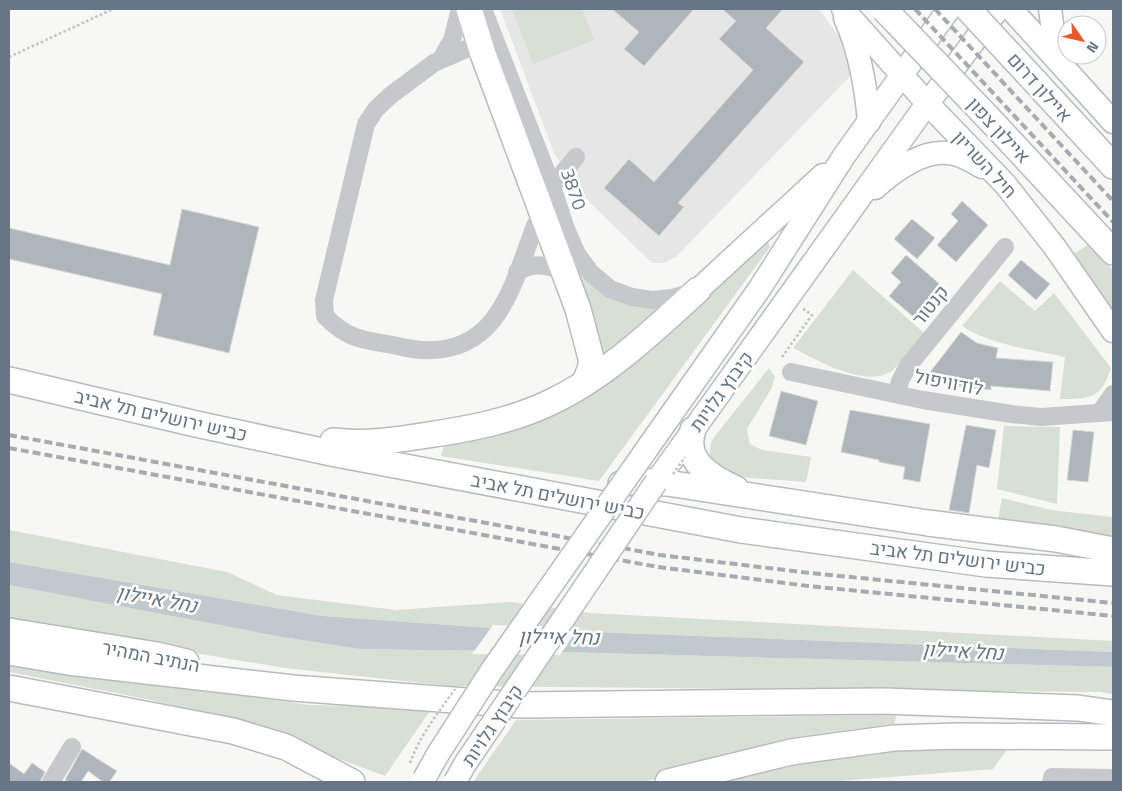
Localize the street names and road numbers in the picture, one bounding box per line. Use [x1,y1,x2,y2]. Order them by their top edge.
street label: איילון דרום [1001,45,1080,128]
street label: איילון צפון [961,90,1038,170]
street label: חיל השריון [946,123,1024,204]
street label: 3870 [554,164,595,214]
street label: קנטור [904,278,955,331]
street label: קיבוץ גלויות [681,344,760,437]
street label: לודוויפול [912,361,986,402]
street label: כביש ירושלים תל אביב [72,381,250,448]
street label: כביש ירושלים תל אביב [469,464,647,527]
street label: כביש ירושלים תל אביב [869,532,1047,583]
street label: הנתיב המהיר [100,632,203,679]
street label: קיבוץ גלויות [453,678,530,772]

